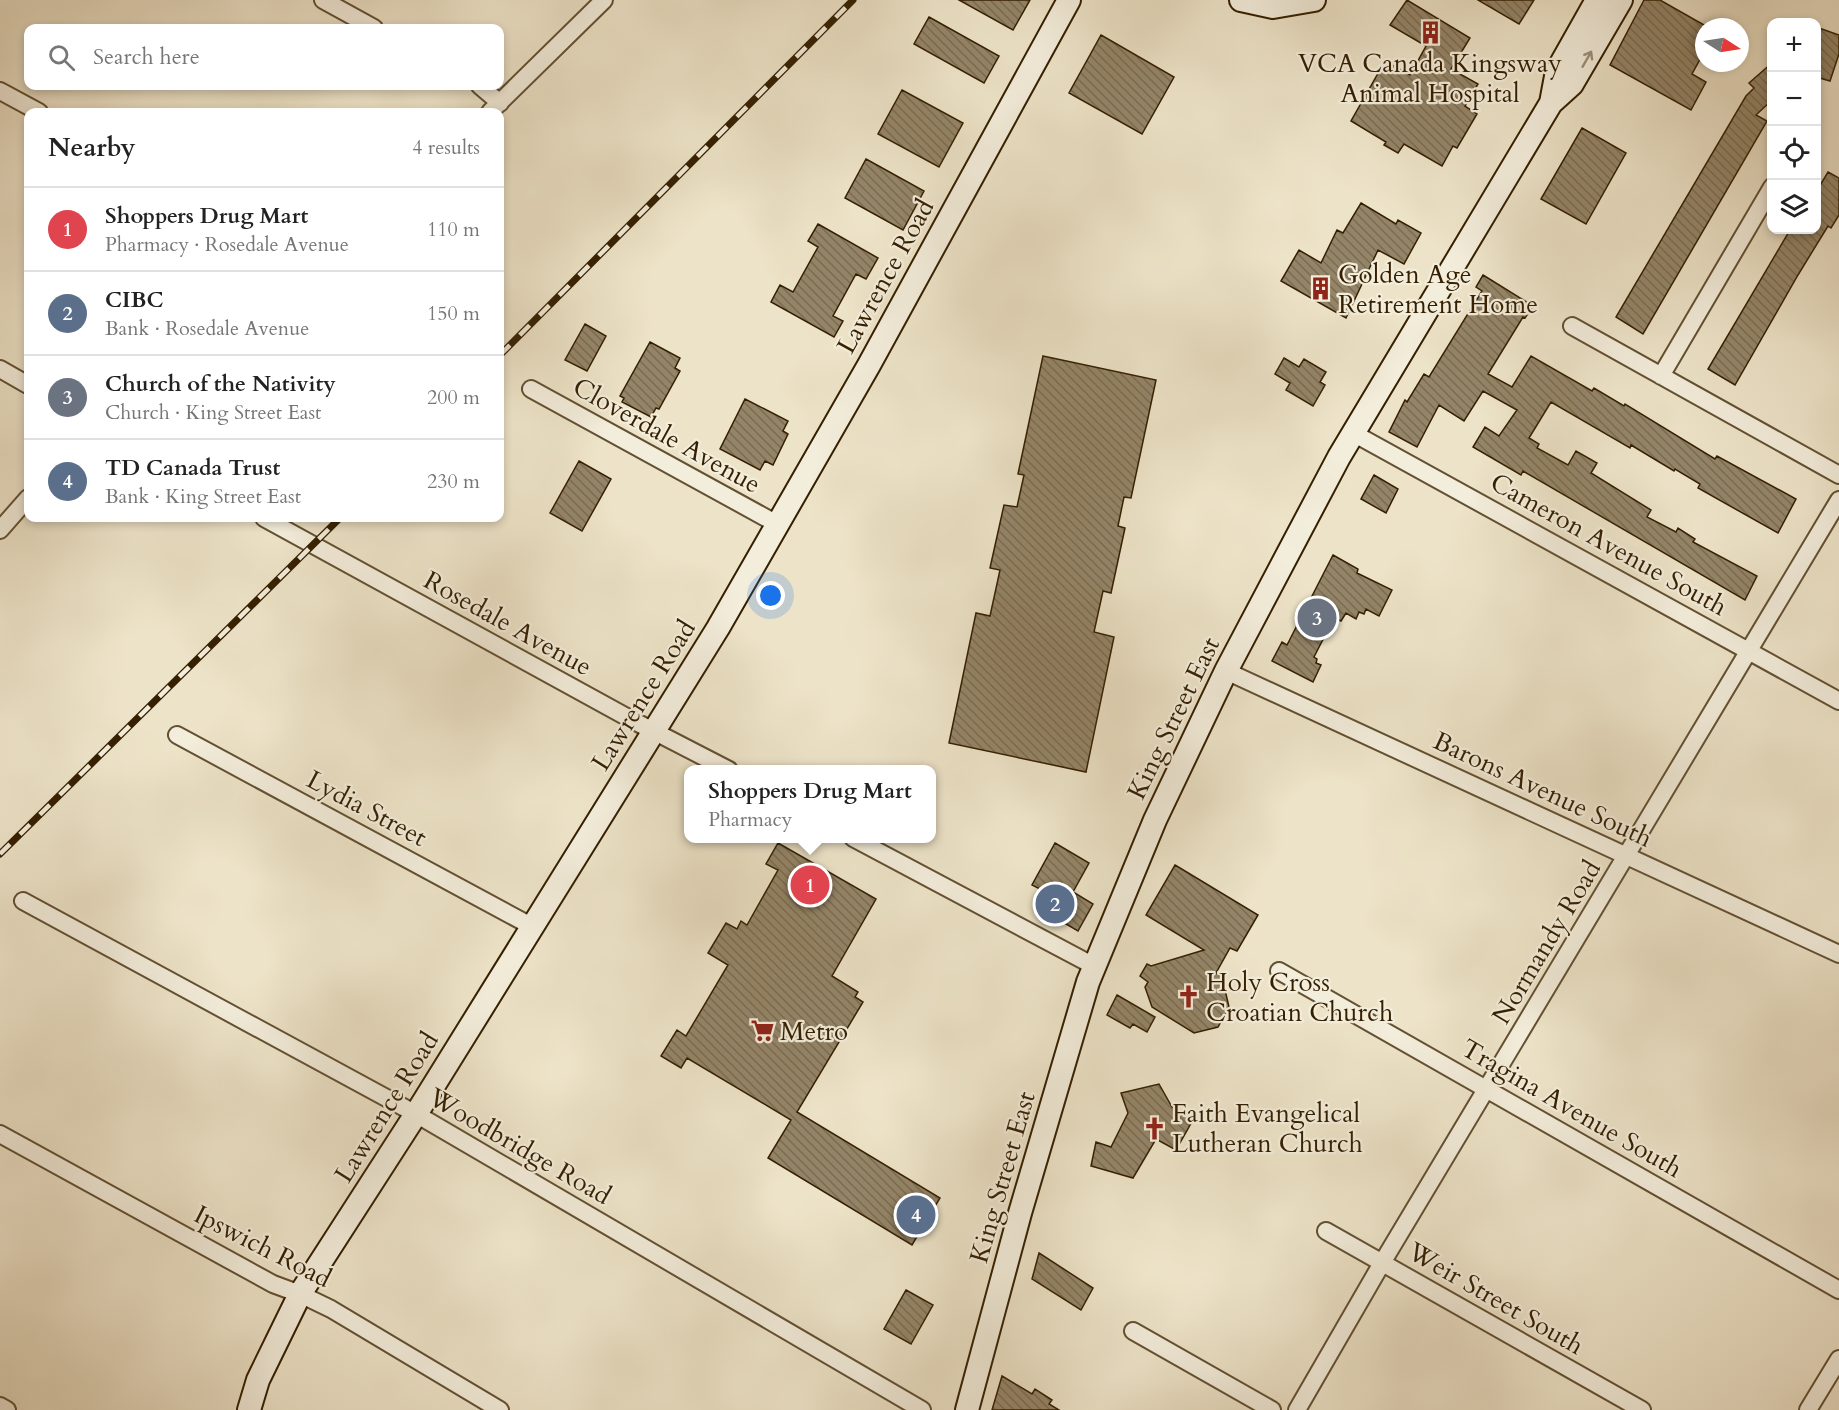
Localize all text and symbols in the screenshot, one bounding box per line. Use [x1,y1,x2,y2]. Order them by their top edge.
north arrow [1695,18,1749,72]
map controls [1767,18,1821,234]
button: + [1767,18,1821,72]
building icon: VCA Canada Kingsway Animal Hospital [1417,19,1443,45]
search box [24,24,504,90]
icon: search [45,41,78,74]
text: Search here [93,42,200,72]
place label: VCA Canada Kingsway Animal Hospital [1298,46,1562,111]
one-way arrow [1581,51,1593,68]
button: − [1767,72,1821,126]
button: locate [1767,126,1821,180]
text: Nearby [48,130,136,165]
text: 4 results [412,134,480,161]
button: layers [1767,180,1821,234]
street label: Lawrence Road [829,193,942,360]
text: Shoppers Drug Mart [105,201,308,231]
text: 1 [62,216,73,243]
text: 110 m [427,216,480,243]
text: Pharmacy · Rosedale Avenue [105,231,349,258]
place label: Golden Age Retirement Home [1338,257,1538,322]
building icon: Golden Age Retirement Home [1307,276,1333,302]
text: CIBC [105,285,164,315]
text: 2 [62,300,73,327]
text: 150 m [427,300,480,327]
text: Bank · Rosedale Avenue [105,315,309,342]
text: Church of the Nativity [105,369,336,399]
street label: Cloverdale Avenue [567,369,767,502]
text: 3 [62,384,73,411]
text: 200 m [427,384,480,411]
text: Church · King Street East [105,399,321,426]
text: TD Canada Trust [105,453,280,483]
street label: Cameron Avenue South [1484,465,1733,624]
text: 4 [62,468,73,495]
text: 230 m [427,468,480,495]
text: Bank · King Street East [105,483,301,510]
street label: Rosedale Avenue [417,563,598,684]
your location [756,581,785,610]
pin: 3 [1298,596,1336,640]
street label: Lawrence Road [583,613,704,777]
street label: King Street East [1119,631,1228,805]
street label: Barons Avenue South [1428,723,1658,856]
street label: Lydia Street [301,762,433,855]
popup [684,765,936,843]
text: Shoppers Drug Mart [708,776,912,806]
text: Pharmacy [708,806,792,833]
street label: Normandy Road [1484,854,1609,1031]
pin: 1 [790,862,830,908]
pin: 2 [1036,882,1074,926]
place label: Holy Cross Croatian Church [1206,965,1393,1030]
church icon: Holy Cross Croatian Church [1175,984,1201,1010]
place label: Metro [780,1014,848,1049]
supermarket icon: Metro [749,1018,775,1044]
street label: Lawrence Road [326,1025,447,1189]
street label: Tragina Avenue South [1455,1031,1689,1186]
street label: Woodbridge Road [421,1079,618,1213]
street label: King Street East [961,1087,1044,1267]
place label: Faith Evangelical Lutheran Church [1172,1096,1363,1161]
church icon: Faith Evangelical Lutheran Church [1141,1115,1167,1141]
pin: 4 [896,1192,936,1238]
street label: Ipswich Road [188,1197,338,1296]
street label: Weir Street South [1401,1233,1590,1363]

